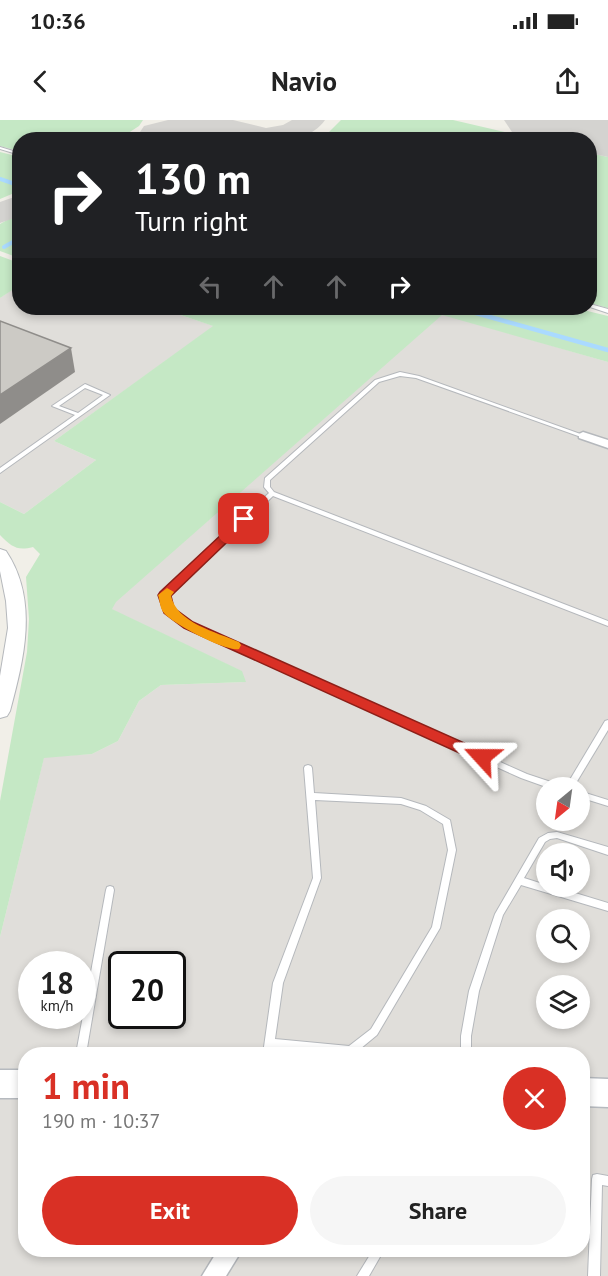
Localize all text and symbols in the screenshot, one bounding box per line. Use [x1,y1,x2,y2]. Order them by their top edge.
text: 10:36 [30,7,86,35]
text: Navio [271,64,337,98]
icon: back [24,65,57,98]
icon: share [551,65,584,98]
text: 130 m [135,151,251,206]
icon: right [36,156,114,234]
text: Turn right [135,204,248,238]
icon: left [194,270,227,303]
icon: ahead [257,270,290,303]
icon: ahead [320,270,353,303]
icon: right [383,270,416,303]
pin [218,493,269,544]
icon: arrive [227,502,260,535]
position arrow [450,725,514,789]
north arrow [536,777,590,831]
map controls [536,777,590,1029]
button: sound [536,843,590,897]
button: search [536,909,590,963]
speed limit sign: 20 [108,951,186,1029]
text: 18 [40,963,74,1002]
button: layers [536,975,590,1029]
text: km/h [41,996,73,1015]
text: 1 min [42,1062,130,1109]
button: close [503,1067,566,1130]
text: 190 m · 10:37 [42,1108,160,1134]
button: Exit [42,1176,298,1245]
button: Share [310,1176,566,1245]

